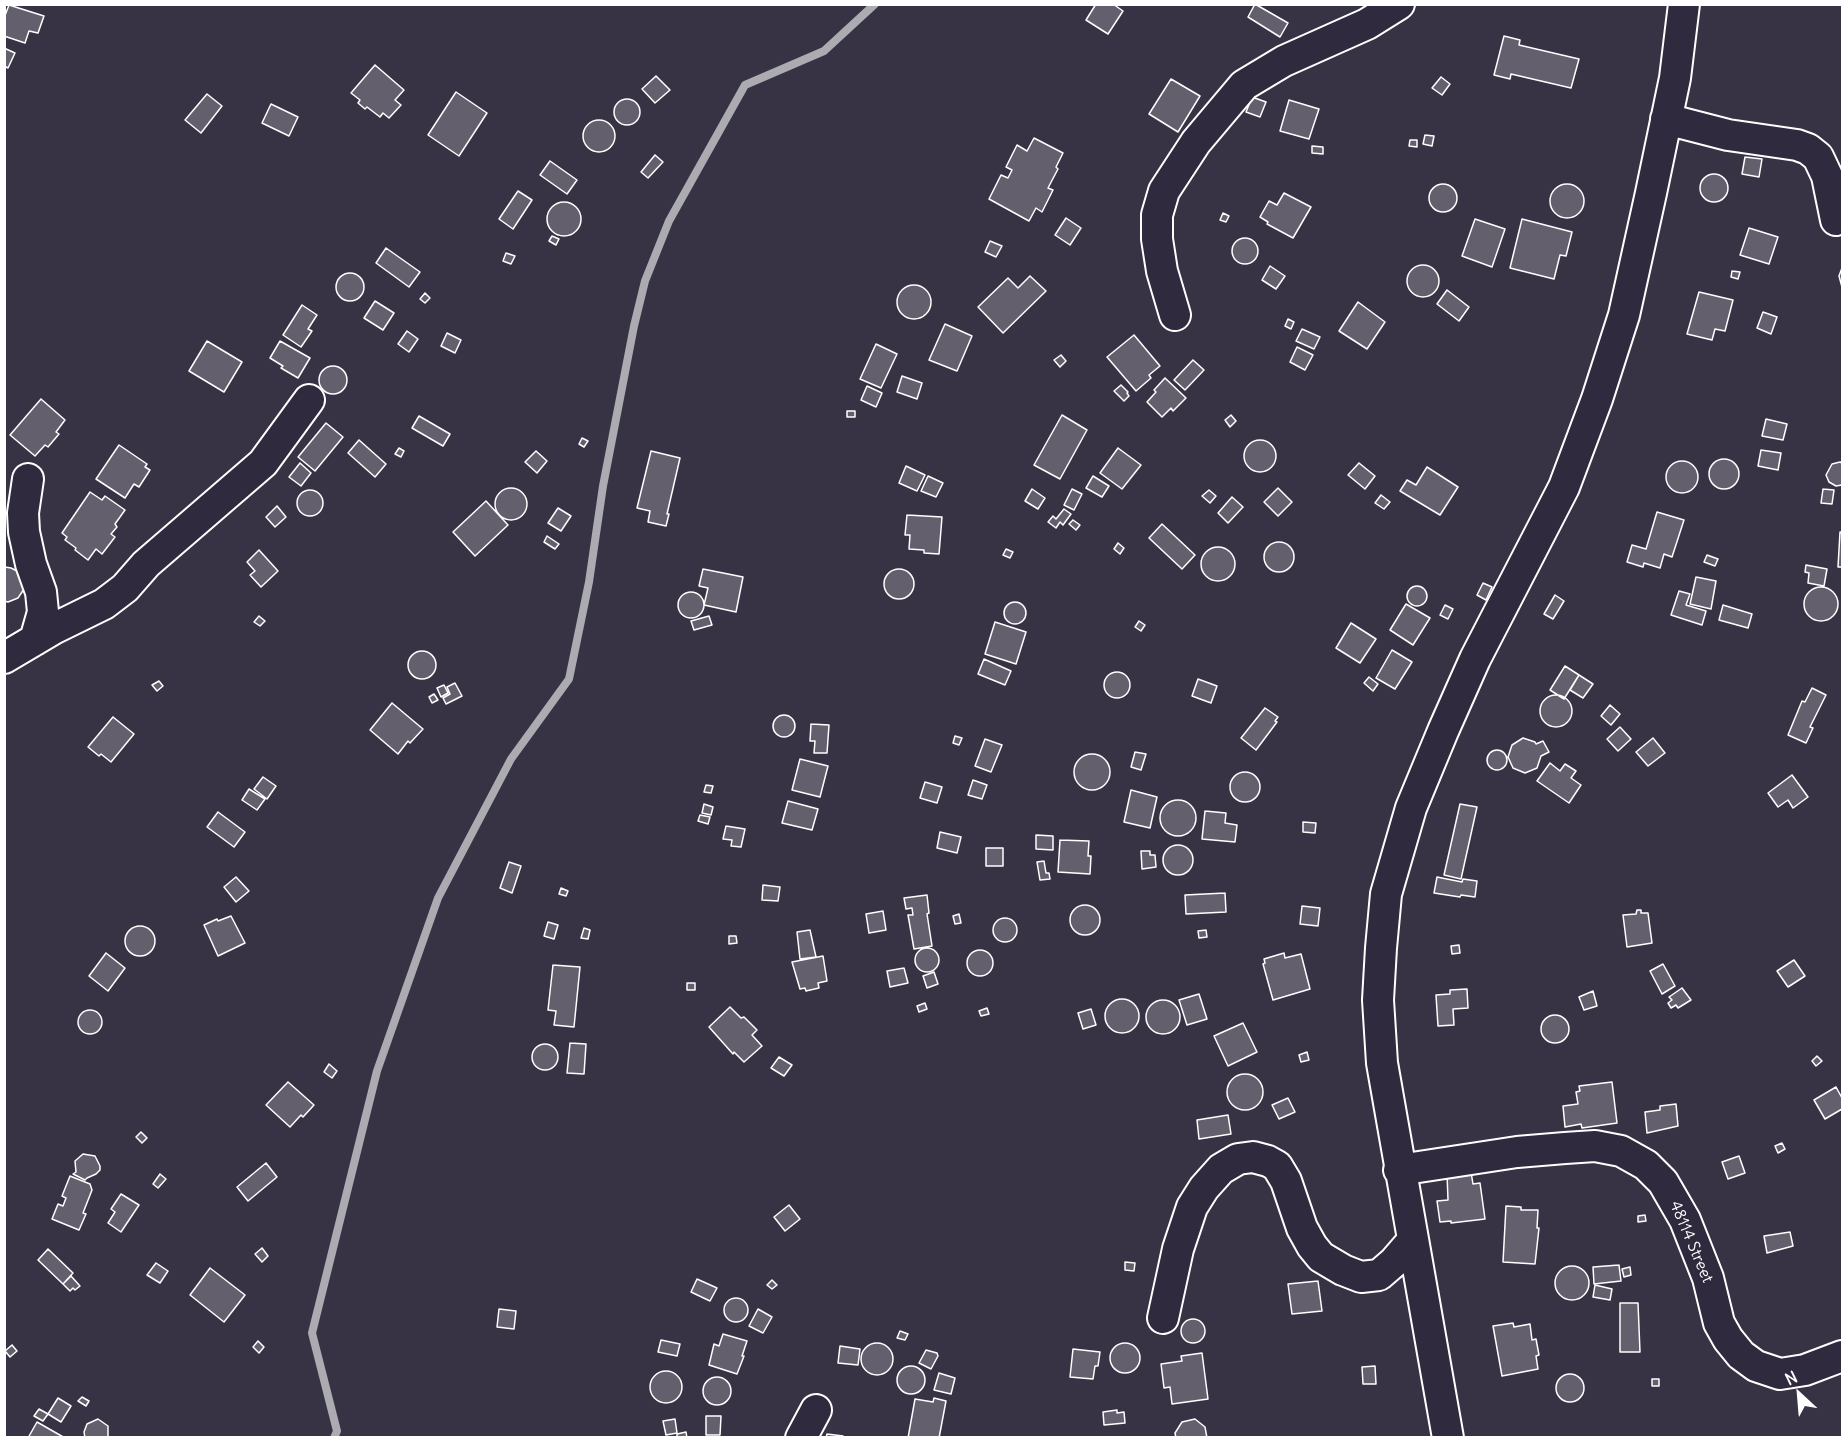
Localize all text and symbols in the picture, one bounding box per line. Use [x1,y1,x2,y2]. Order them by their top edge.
street label: 48114 Street [1665,1198,1717,1286]
north arrow [1769,1364,1829,1424]
text: N [1782,1366,1800,1389]

